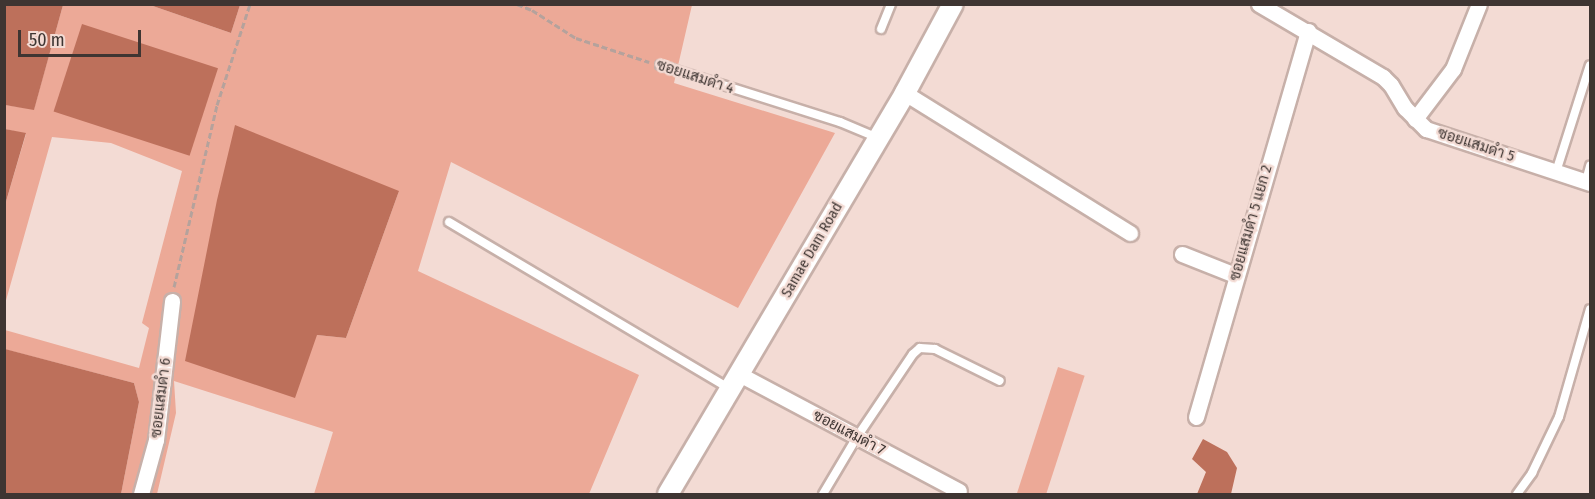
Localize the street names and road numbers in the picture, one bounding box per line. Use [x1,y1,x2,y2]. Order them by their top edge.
street label: ซอยแสมดำ 4 [654,56,736,98]
street label: ซอยแสมดำ 5 [1435,124,1517,166]
street label: ซอยแสมดำ 5 แยก 2 [1226,163,1276,283]
street label: Samae Dam Road [778,199,846,301]
street label: ซอยแสมดำ 6 [147,357,175,439]
street label: ซอยแสมดำ 7 [810,407,888,459]

